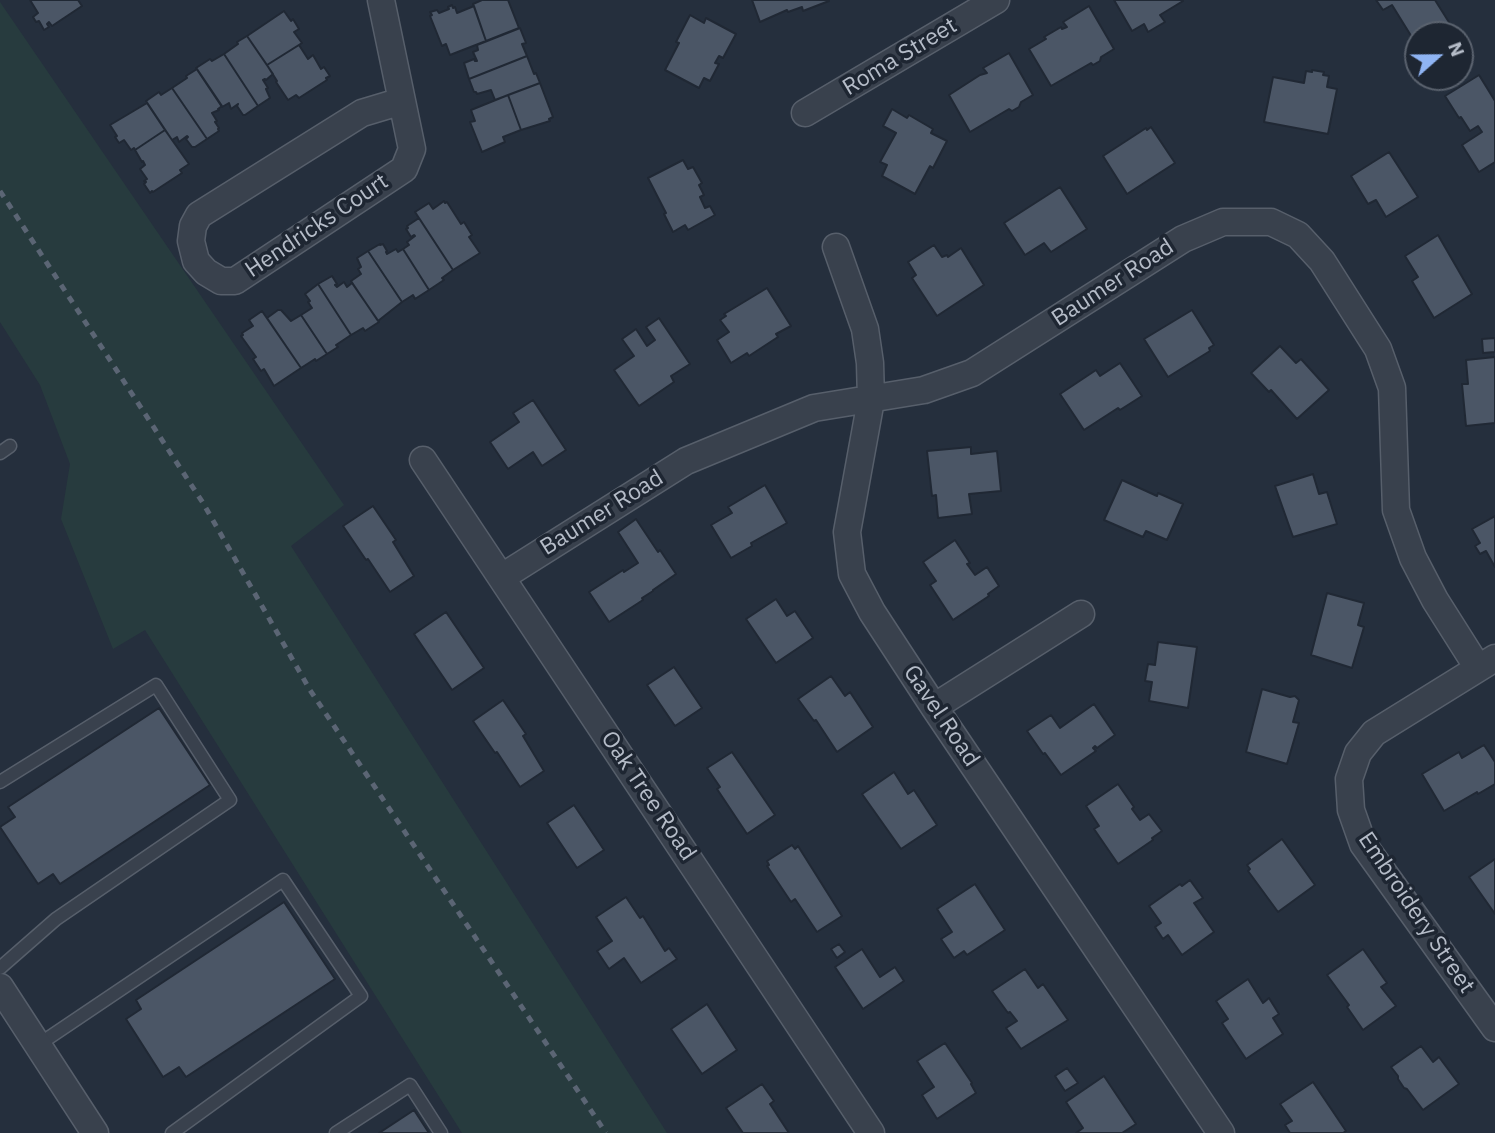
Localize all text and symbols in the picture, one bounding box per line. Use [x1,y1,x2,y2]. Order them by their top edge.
street label: Roma Street [838,12,962,102]
north arrow [1404,21,1474,91]
text: N [1443,38,1470,60]
street label: Hendricks Court [240,168,394,284]
street label: Baumer Road [1047,233,1179,333]
street label: Baumer Road [535,464,669,562]
street label: Gavel Road [897,660,985,772]
street label: Oak Tree Road [595,726,701,866]
street label: Embroidery Street [1352,827,1480,999]

